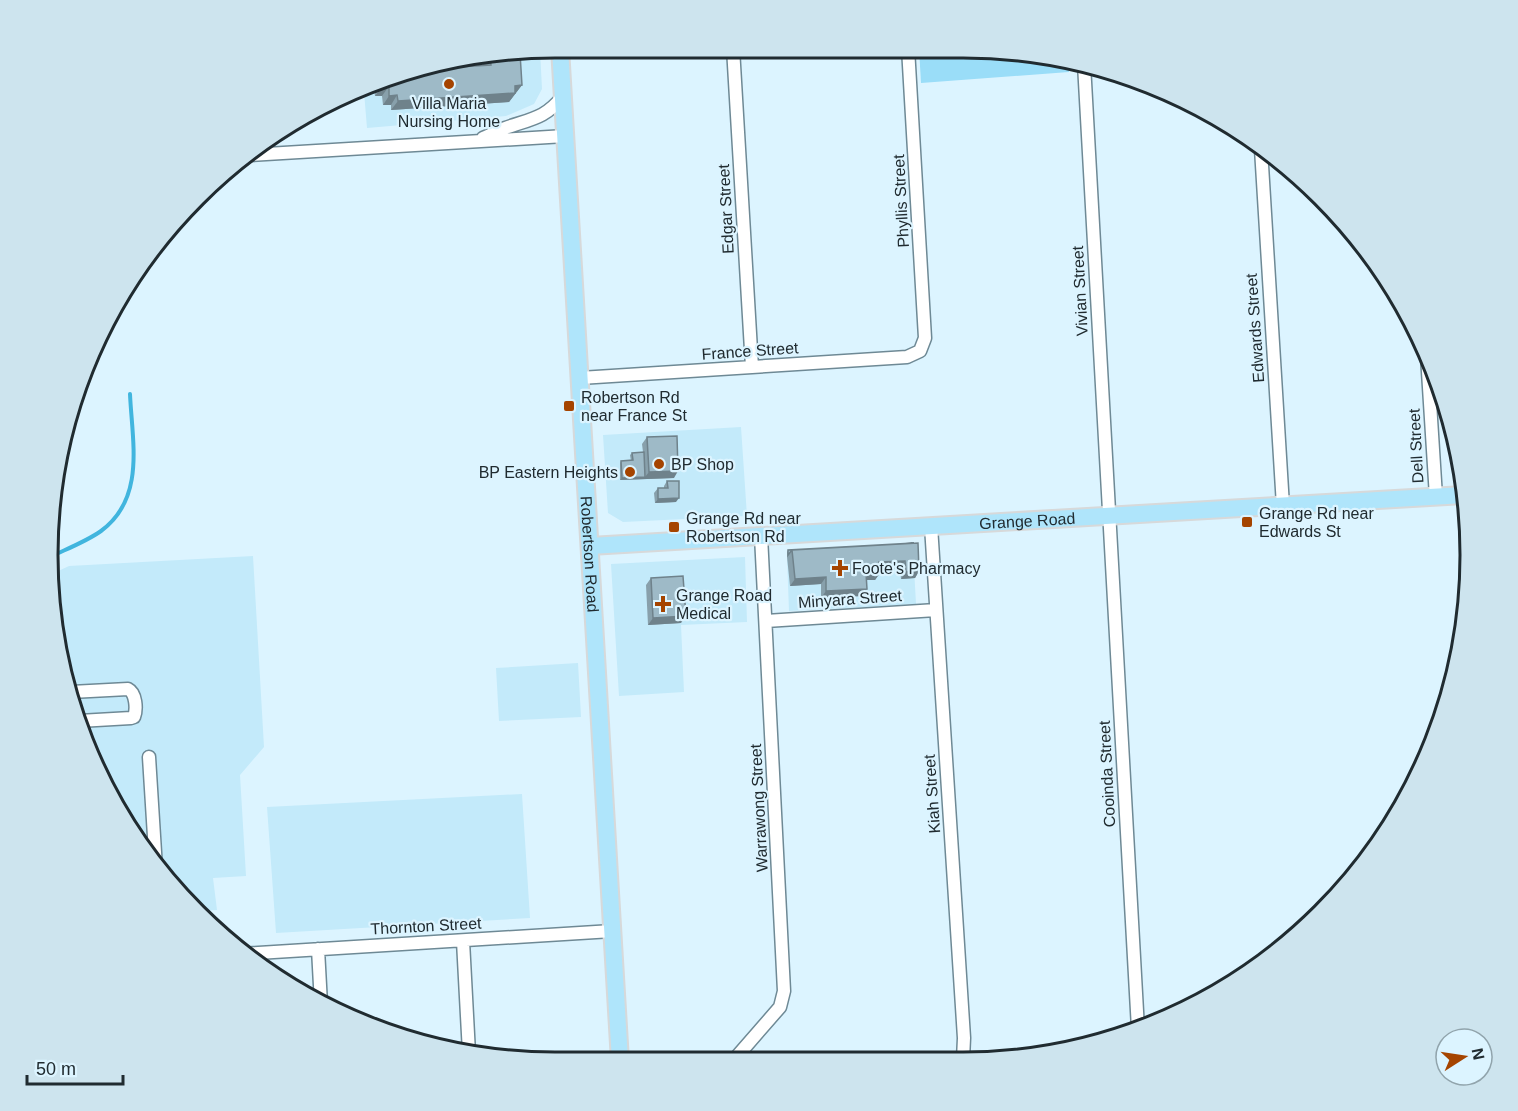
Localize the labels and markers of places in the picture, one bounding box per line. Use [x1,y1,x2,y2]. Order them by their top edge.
marker: Villa Maria Nursing Home [442,77,456,91]
place label: Villa Maria Nursing Home [398,95,500,130]
place label: Robertson Rd near France St [581,389,687,424]
marker: Robertson Rd near France St [562,399,576,413]
place label: BP Shop [671,456,734,473]
marker: BP Shop [652,457,666,471]
place label: BP Eastern Heights [479,464,618,481]
marker: BP Eastern Heights [623,465,637,479]
place label: Grange Rd near Edwards St [1259,505,1374,540]
place label: Grange Rd near Robertson Rd [686,510,801,545]
marker: Grange Rd near Edwards St [1240,515,1254,529]
marker: Grange Rd near Robertson Rd [667,520,681,534]
place label: Foote's Pharmacy [852,560,980,577]
marker: Foote's Pharmacy [833,561,847,575]
place label: Grange Road Medical [676,587,772,622]
marker: Grange Road Medical [654,595,672,613]

